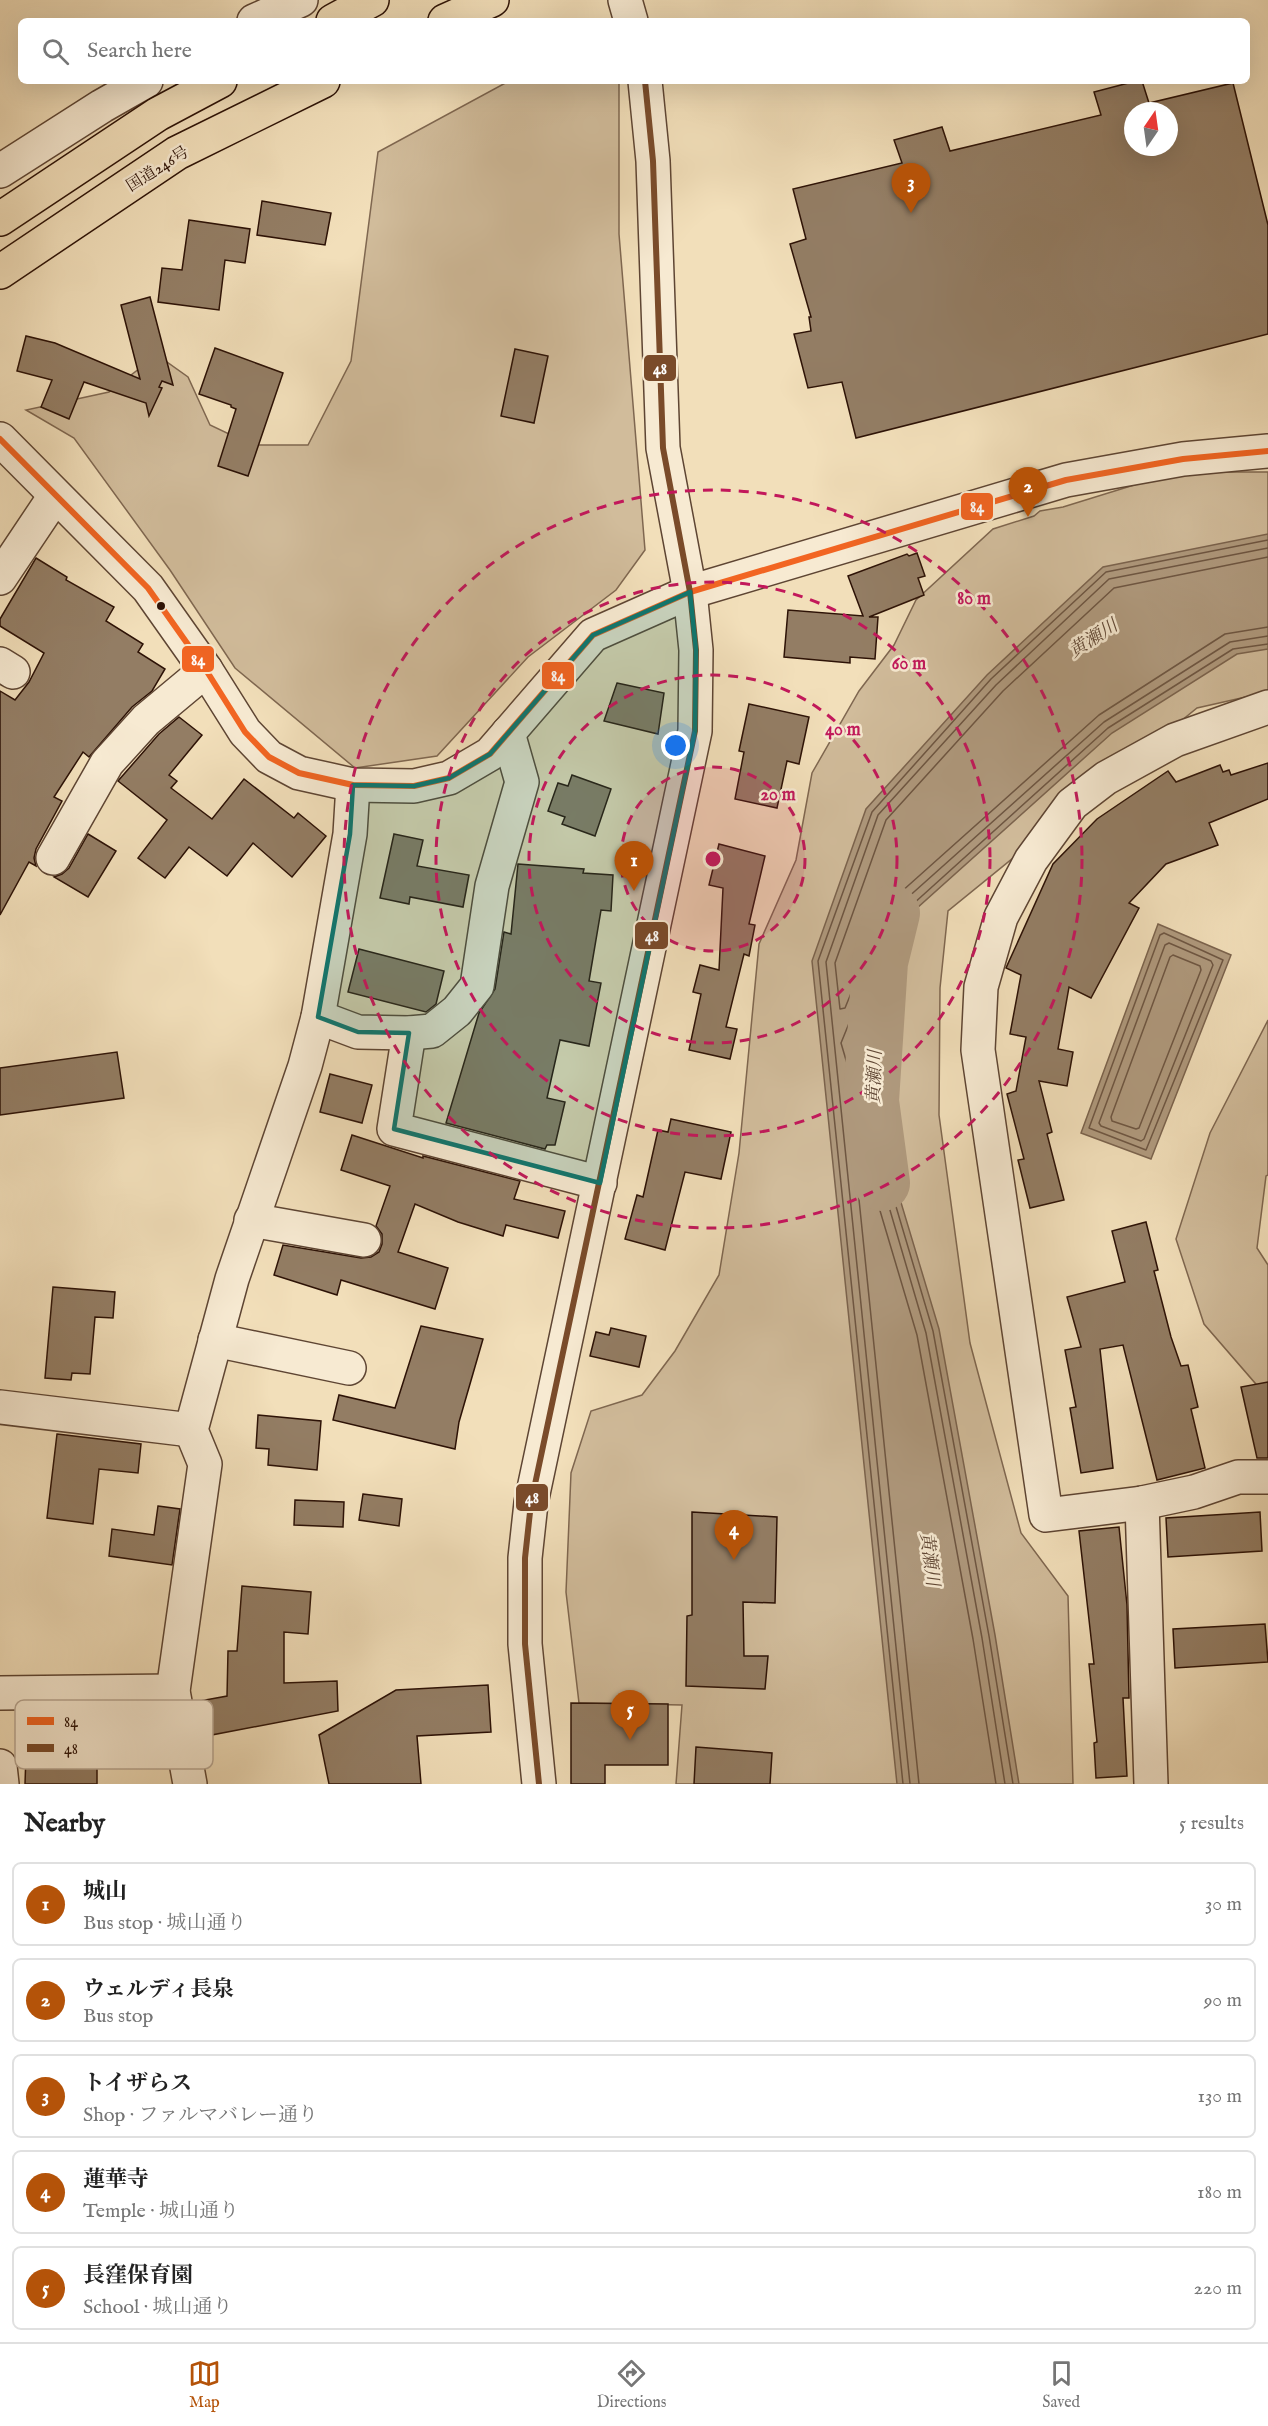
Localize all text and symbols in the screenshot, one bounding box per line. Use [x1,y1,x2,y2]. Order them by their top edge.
search box [18,18,1250,84]
icon: search [39,35,72,68]
text: Search here [87,37,192,65]
north arrow [1124,102,1178,156]
street label: 国道246号 [123,143,193,197]
pin: 3 [892,164,930,213]
line badge: 48 [643,354,677,382]
text: 48 [653,360,667,380]
pin: 2 [1008,468,1048,517]
line badge: 84 [960,492,994,521]
text: 84 [970,498,985,518]
text: 80 m [957,588,991,611]
unlabelled marker [155,600,167,612]
water label: 黄瀬川 [1065,614,1124,664]
line badge: 84 [181,645,215,673]
text: 84 [191,651,206,671]
text: 60 m [892,653,926,676]
line badge: 84 [541,661,575,690]
text: 84 [551,667,566,687]
text: 40 m [825,719,861,742]
your location [661,731,690,760]
text: 20 m [760,784,796,807]
pin: 1 [614,842,654,891]
centre of rings [703,849,723,869]
line badge: 48 [634,921,669,950]
text: 48 [645,927,659,947]
water label: 黄瀬川 [863,1048,888,1104]
line badge: 48 [515,1483,549,1512]
text: 48 [525,1489,539,1509]
pin: 4 [714,1510,754,1560]
water label: 黄瀬川 [914,1531,943,1589]
pin: 5 [610,1690,650,1740]
legend [15,1700,213,1769]
text: 84 [64,1713,78,1733]
text: 48 [64,1740,78,1760]
text: Nearby [24,1807,105,1840]
text: 5 results [1179,1811,1244,1836]
text: 城山 [83,1878,127,1906]
text: 1 [42,1892,49,1917]
text: 30 m [1205,1892,1242,1917]
text: Bus stop · 城山通り [83,1911,247,1936]
text: ウェルディ長泉 [83,1976,234,2004]
text: 2 [41,1988,50,2013]
text: 90 m [1204,1988,1242,2013]
text: Bus stop [83,2004,153,2029]
text: トイザらス [83,2070,192,2098]
text: 3 [42,2084,49,2109]
text: 130 m [1197,2084,1242,2109]
text: Shop · ファルマバレー通り [83,2103,318,2128]
text: 蓮華寺 [83,2166,149,2194]
text: 4 [41,2180,50,2205]
text: 180 m [1197,2180,1242,2205]
text: Temple · 城山通り [83,2199,239,2224]
text: 長窪保育園 [83,2262,193,2290]
text: 5 [42,2276,49,2301]
text: 220 m [1194,2276,1242,2301]
text: School · 城山通り [83,2295,233,2320]
tab: Map [188,2357,221,2413]
tab: Directions [597,2357,666,2413]
tab: Saved [1042,2357,1080,2413]

